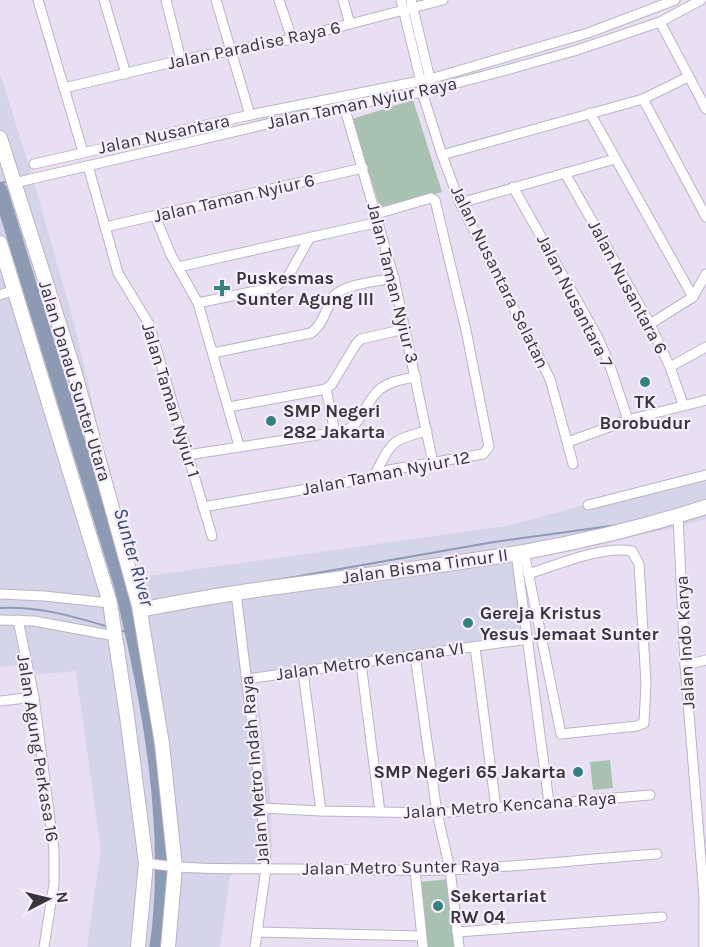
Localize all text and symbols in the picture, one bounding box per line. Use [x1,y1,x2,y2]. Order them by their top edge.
street label: Jalan Paradise Raya 6 [165,16,343,74]
street label: Jalan Taman Nyiur Raya [265,72,459,134]
street label: Jalan Nusantara [96,109,232,159]
street label: Jalan Taman Nyiur 6 [151,169,317,227]
street label: Jalan Nusantara Selatan [446,182,554,372]
street label: Jalan Taman Nyiur 3 [362,200,424,366]
street label: Jalan Nusantara 6 [583,216,673,358]
street label: Jalan Nusantara 7 [532,231,618,372]
place label: Puskesmas Sunter Agung III [236,267,374,310]
street label: Jalan Danau Sunter Utara [34,278,116,484]
marker: Puskesmas Sunter Agung III [213,279,231,297]
street label: Jalan Taman Nyiur 1 [137,320,205,480]
marker: TK Borobudur [638,375,652,389]
place label: TK Borobudur [600,391,690,434]
place label: SMP Negeri 282 Jakarta [283,400,385,443]
marker: SMP Negeri 282 Jakarta [264,414,278,428]
street label: Jalan Taman Nyiur 12 [300,446,472,500]
water label: Sunter River [109,505,159,610]
street label: Jalan Bisma Timur II [341,543,509,589]
street label: Jalan Indo Karya [671,575,699,709]
place label: Gereja Kristus Yesus Jemaat Sunter [480,602,658,645]
marker: Gereja Kristus Yesus Jemaat Sunter [461,616,475,630]
street label: Jalan Metro Kencana VI [275,637,465,685]
street label: Jalan Agung Perkasa 16 [12,653,64,843]
street label: Jalan Metro Indah Raya [236,674,274,866]
place label: SMP Negeri 65 Jakarta [373,761,566,783]
marker: SMP Negeri 65 Jakarta [571,765,585,779]
street label: Jalan Metro Kencana Raya [403,787,617,823]
street label: Jalan Metro Sunter Raya [302,854,500,880]
north arrow [18,869,78,929]
place label: Sekertariat RW 04 [450,885,547,928]
text: N [52,890,73,904]
marker: Sekertariat RW 04 [431,899,445,913]

